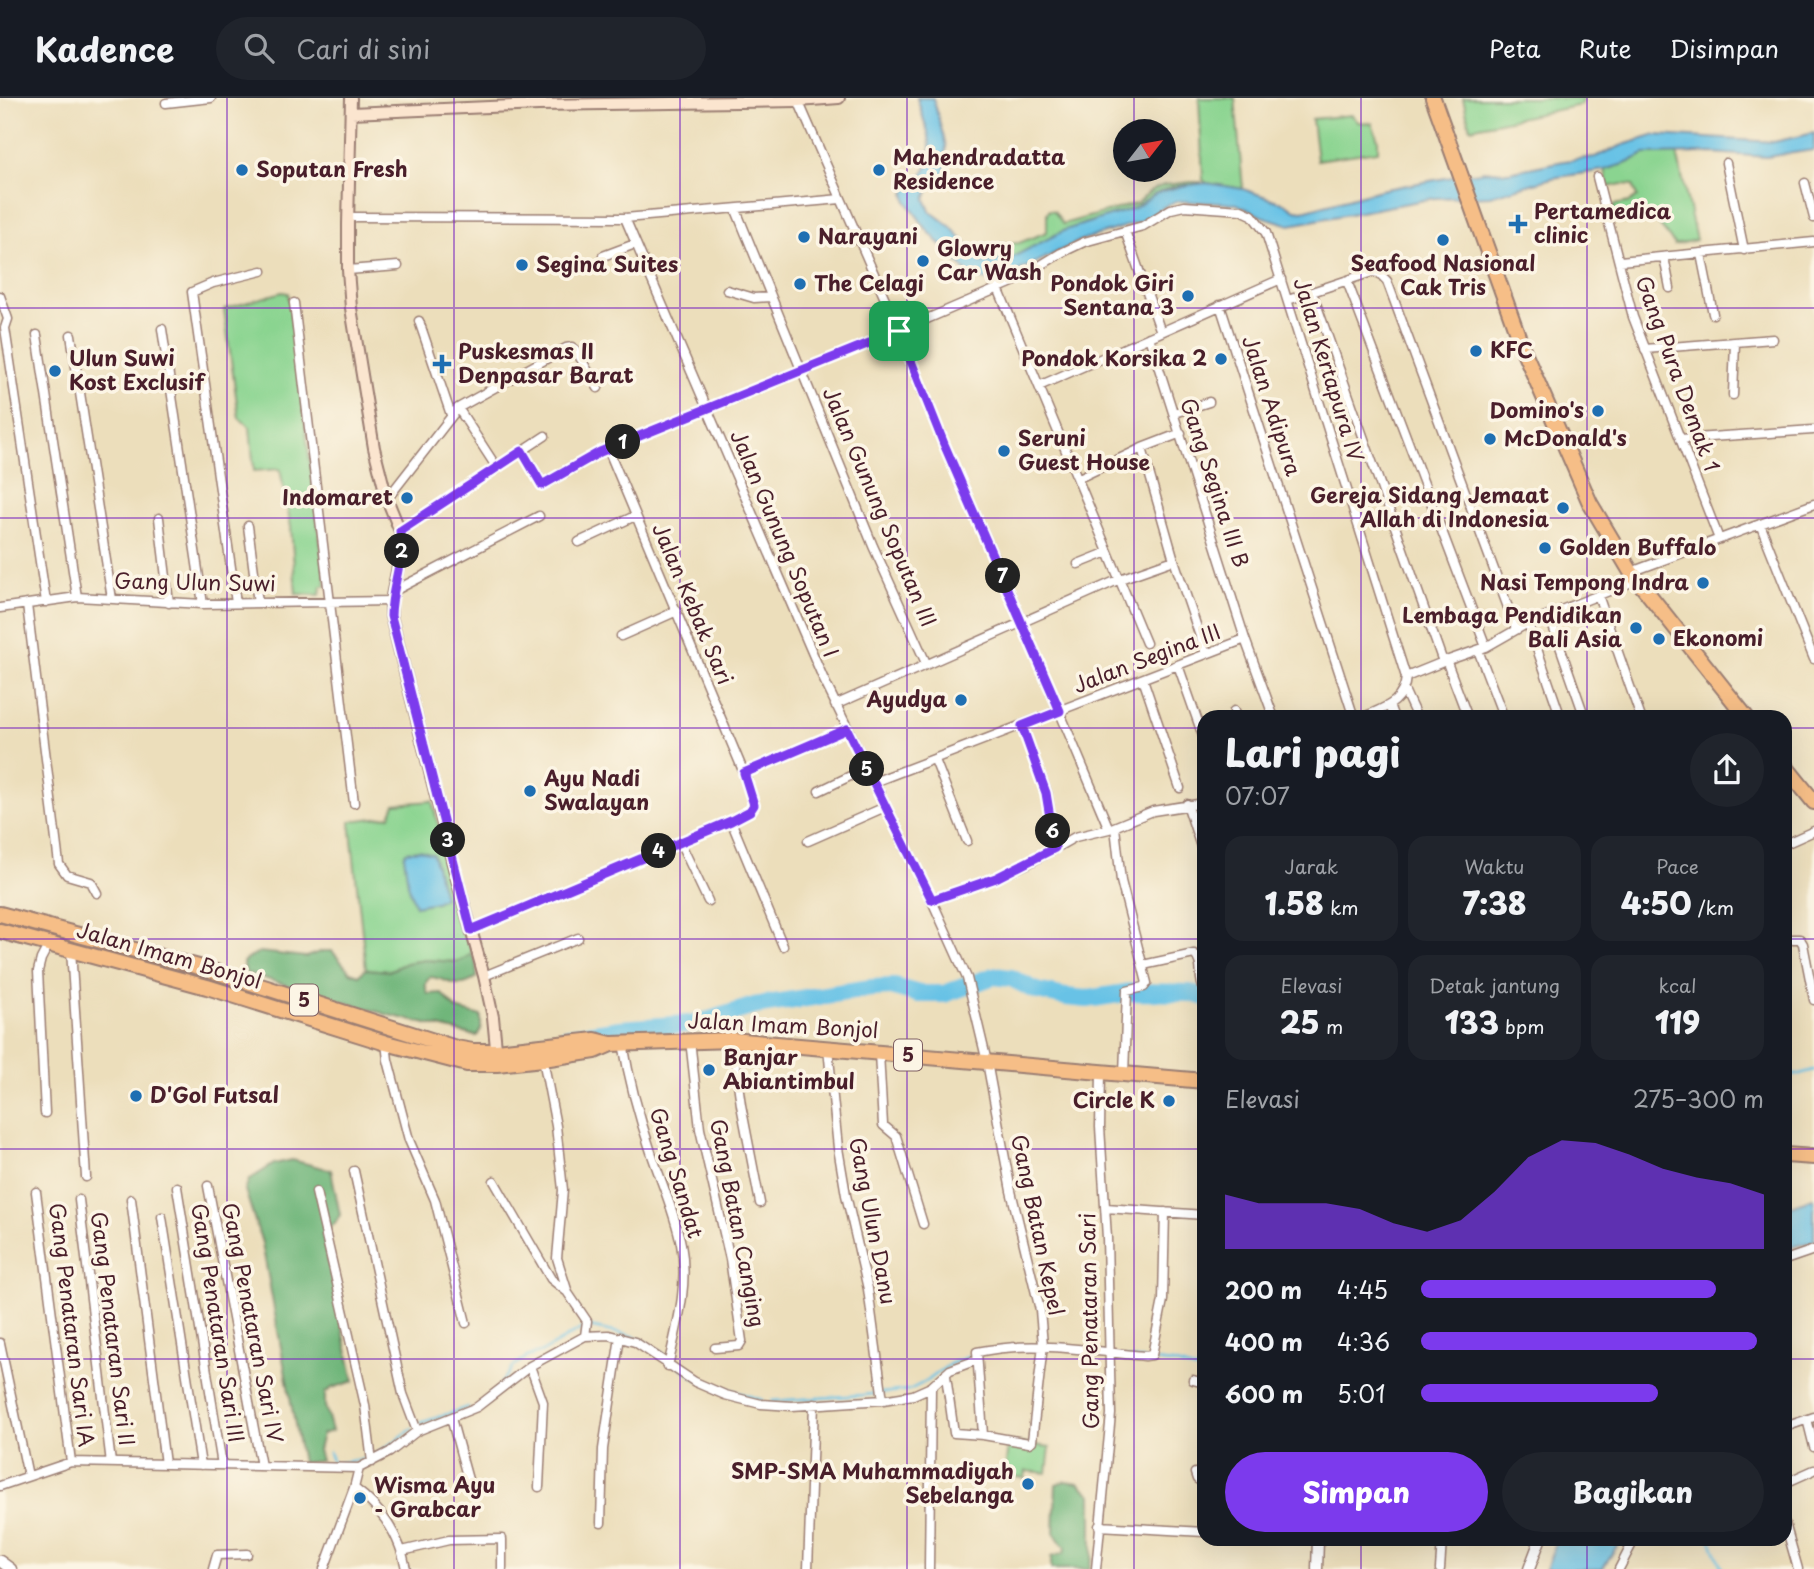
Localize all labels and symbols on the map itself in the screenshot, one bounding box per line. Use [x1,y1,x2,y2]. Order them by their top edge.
north arrow [1113,119,1176,182]
place label: Mahendradatta Residence [893,140,1065,196]
place label: Soputan Fresh [256,152,408,184]
marker: Soputan Fresh [234,162,250,178]
marker: Mahendradatta Residence [871,162,887,178]
place label: Pertamedica clinic [1534,194,1672,250]
marker: Pertamedica clinic [1508,214,1528,234]
place label: Narayani [818,219,918,251]
marker: Narayani [796,229,812,245]
place label: Glowry Car Wash [937,231,1042,287]
marker: Seafood Nasional Cak Tris [1435,232,1451,248]
place label: Seafood Nasional Cak Tris [1351,246,1535,302]
place label: Segina Suites [536,247,678,279]
marker: Glowry Car Wash [915,253,931,269]
marker: Segina Suites [514,257,530,273]
place label: The Celagi [814,266,924,298]
place label: Pondok Giri Sentana 3 [1050,266,1174,322]
street label: Gang Pura Demak 1 [1629,271,1729,476]
street label: Jalan Kertapura IV [1287,273,1373,466]
marker: The Celagi [792,276,808,292]
marker: Pondok Giri Sentana 3 [1180,288,1196,304]
pin [869,301,929,361]
street label: Jalan Adipura [1235,331,1311,480]
place label: KFC [1490,333,1533,365]
place label: Puskesmas II Denpasar Barat [458,334,634,390]
place label: Ulun Suwi Kost Exclusif [69,341,207,397]
place label: Pondok Korsika 2 [1021,341,1207,373]
marker: KFC [1468,343,1484,359]
marker: Pondok Korsika 2 [1213,351,1229,367]
marker: Puskesmas II Denpasar Barat [432,354,452,374]
marker: Ulun Suwi Kost Exclusif [47,363,63,379]
street label: Jalan Gunung Soputan III [816,381,946,631]
place label: Domino's [1490,393,1584,425]
street label: Gang Segina III B [1173,394,1258,571]
marker: Domino's [1590,403,1606,419]
place label: Seruni Guest House [1018,421,1150,477]
place label: McDonald's [1504,421,1627,453]
pin: 1 [606,424,640,460]
street label: Jalan Gunung Soputan I [723,424,848,662]
marker: McDonald's [1482,431,1498,447]
marker: Seruni Guest House [996,443,1012,459]
place label: Gereja Sidang Jemaat Allah di Indonesia [1310,478,1550,534]
place label: Indomaret [282,480,393,512]
marker: Indomaret [399,490,415,506]
marker: Gereja Sidang Jemaat Allah di Indonesia [1555,500,1571,516]
street label: Jalan Kebak Sari [645,517,742,689]
place label: Golden Buffalo [1559,530,1716,562]
pin: 2 [384,533,420,568]
marker: Golden Buffalo [1537,540,1553,556]
pin: 7 [986,559,1020,594]
street label: Gang Ulun Suwi [114,564,276,598]
place label: Nasi Tempong Indra [1480,565,1689,597]
marker: Nasi Tempong Indra [1695,575,1711,591]
place label: Lembaga Pendidikan Bali Asia [1402,598,1623,654]
street label: Jalan Segina III [1068,614,1225,700]
marker: Lembaga Pendidikan Bali Asia [1628,620,1644,636]
place label: Ekonomi [1673,621,1763,653]
marker: Ekonomi [1651,631,1667,647]
place label: Ayudya [865,682,947,714]
marker: Ayudya [953,692,969,708]
pin: 5 [850,752,884,786]
place label: Ayu Nadi Swalayan [543,761,649,817]
marker: Ayu Nadi Swalayan [522,783,538,799]
pin: 6 [1036,814,1070,848]
pin: 3 [430,822,466,858]
pin: 4 [642,834,676,868]
street label: Jalan Imam Bonjol [73,912,266,996]
road number: 5 [290,985,318,1016]
street label: Jalan Imam Bonjol [687,1003,879,1045]
place label: Banjar Abiantimbul [723,1040,855,1096]
road number: 5 [894,1040,922,1071]
marker: Banjar Abiantimbul [701,1062,717,1078]
place label: D'Gol Futsal [150,1078,279,1110]
place label: Circle K [1073,1083,1155,1115]
marker: D'Gol Futsal [128,1088,144,1104]
marker: Circle K [1161,1093,1177,1109]
street label: Gang Sandat [643,1103,713,1242]
street label: Gang Batan Canging [703,1116,775,1329]
street label: Gang Batan Kepel [1004,1131,1074,1318]
street label: Gang Ulun Danu [842,1134,906,1307]
street label: Gang Penataran Sari IV [215,1200,293,1446]
street label: Gang Penataran Sari IA [42,1201,104,1449]
street label: Gang Penataran Sari III [184,1201,254,1445]
street label: Gang Penataran Sari II [84,1210,144,1448]
street label: Gang Penataran Sari [1070,1213,1106,1430]
place label: SMP-SMA Muhammadiyah Sebelanga [731,1454,1014,1510]
place label: Wisma Ayu - Grabcar [374,1468,495,1524]
marker: SMP-SMA Muhammadiyah Sebelanga [1020,1476,1036,1492]
marker: Wisma Ayu - Grabcar [352,1490,368,1506]

